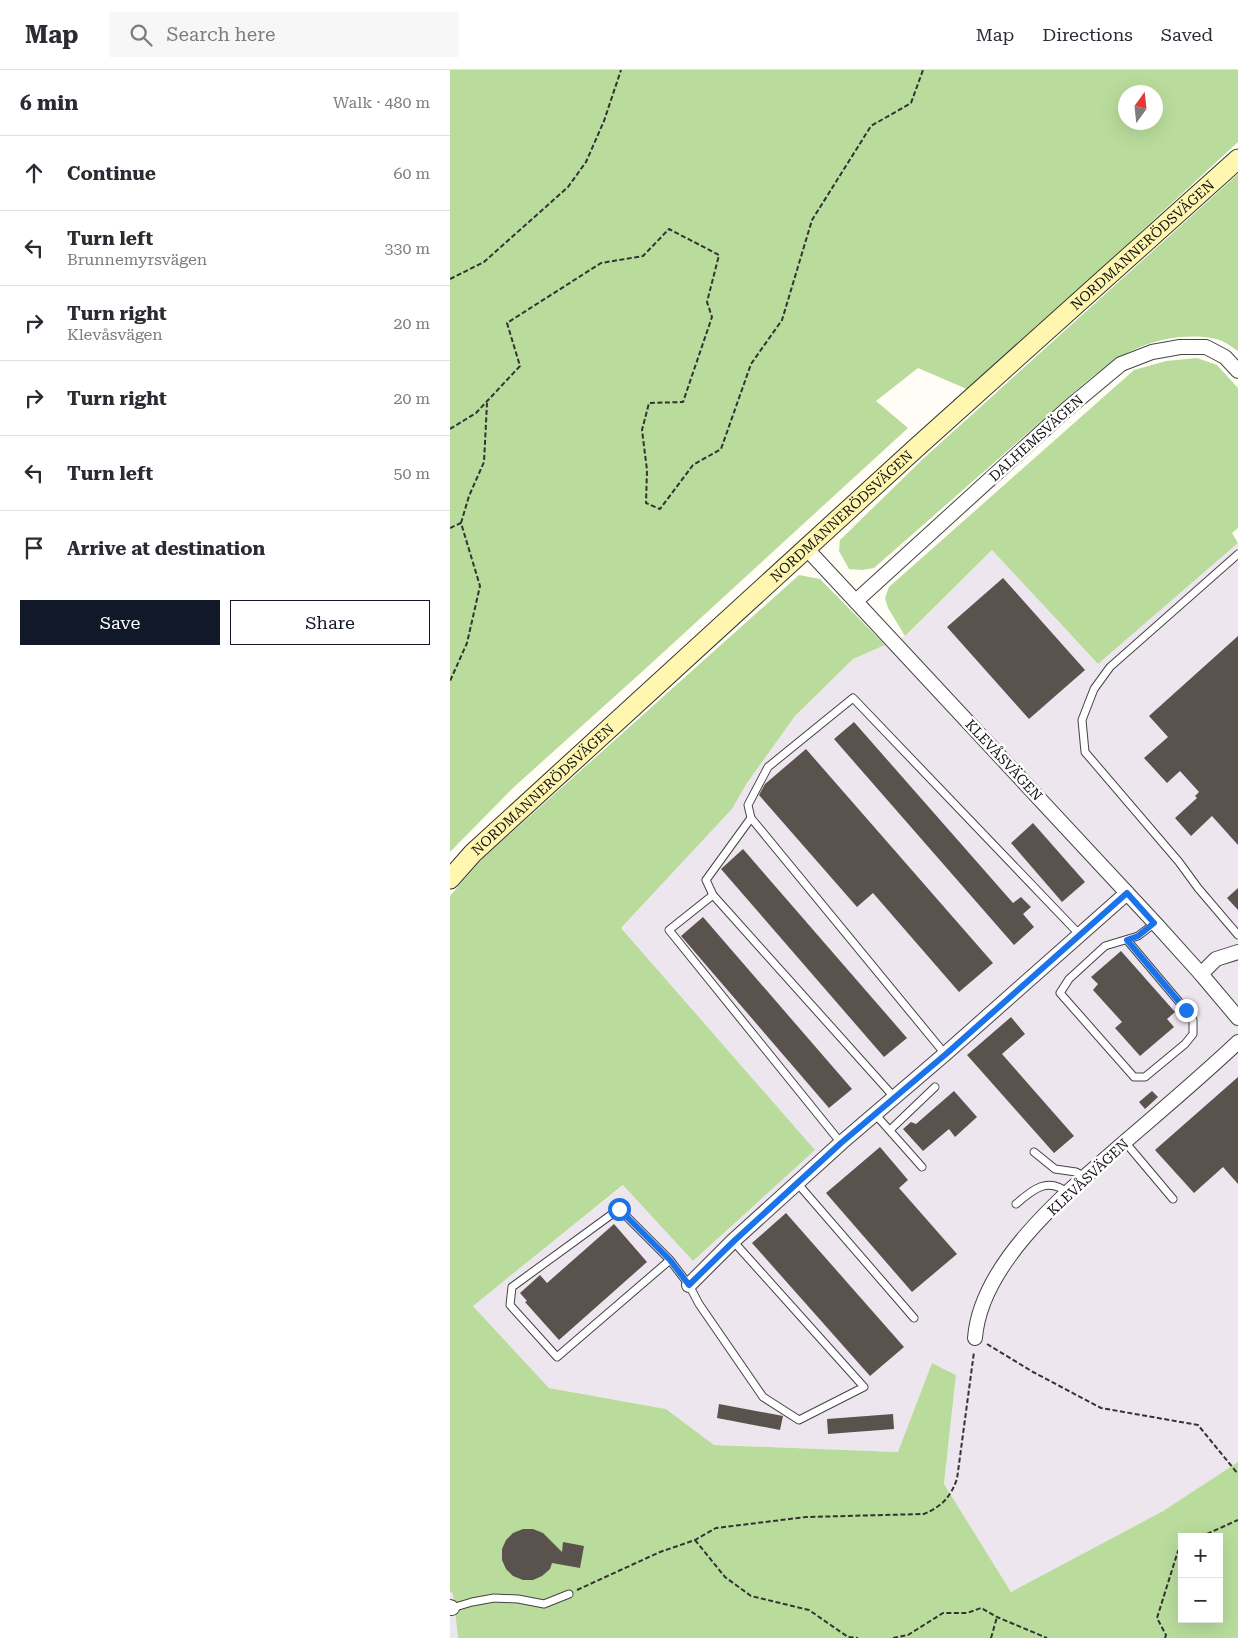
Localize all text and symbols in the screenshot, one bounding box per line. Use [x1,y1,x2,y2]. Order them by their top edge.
search box [109,12,459,57]
text: Map [25,21,79,49]
icon: search [127,21,155,49]
text: Search here [167,23,275,46]
text: Map [976,24,1014,45]
text: Directions [1042,24,1133,45]
text: Saved [1161,24,1213,45]
north arrow [1118,85,1163,130]
text: 6 min [20,91,78,115]
text: Walk · 480 m [333,93,430,112]
icon: ahead [20,159,48,187]
text: Continue [67,162,156,185]
text: 60 m [393,164,430,183]
street label: NORDMANNERÖDSVÄGEN [1067,176,1217,313]
text: Turn left [67,227,153,250]
icon: left [20,234,48,262]
text: 330 m [384,239,430,258]
text: Brunnemyrsvägen [67,250,207,269]
text: Turn right [67,302,167,325]
icon: right [20,309,48,337]
text: 20 m [393,314,430,333]
text: Klevåsvägen [67,325,163,344]
icon: right [20,384,48,412]
text: Turn right [67,387,167,410]
text: 20 m [393,389,430,408]
street label: DALHEMSVÄGEN [986,392,1086,484]
street label: NORDMANNERÖDSVÄGEN [767,447,916,585]
icon: left [20,459,48,487]
text: Turn left [67,462,153,485]
text: 50 m [393,464,430,483]
icon: arrive [20,534,48,562]
text: Arrive at destination [67,537,265,560]
button: Save [20,600,220,645]
button: Share [230,600,430,645]
street label: KLEVÅSVÄGEN [962,716,1046,804]
street label: NORDMANNERÖDSVÄGEN [468,720,617,858]
route end [1175,999,1198,1022]
street label: KLEVÅSVÄGEN [1044,1135,1132,1219]
route start [608,1198,631,1221]
map controls [1178,1533,1223,1623]
button: + [1178,1533,1223,1578]
button: − [1178,1578,1223,1623]

